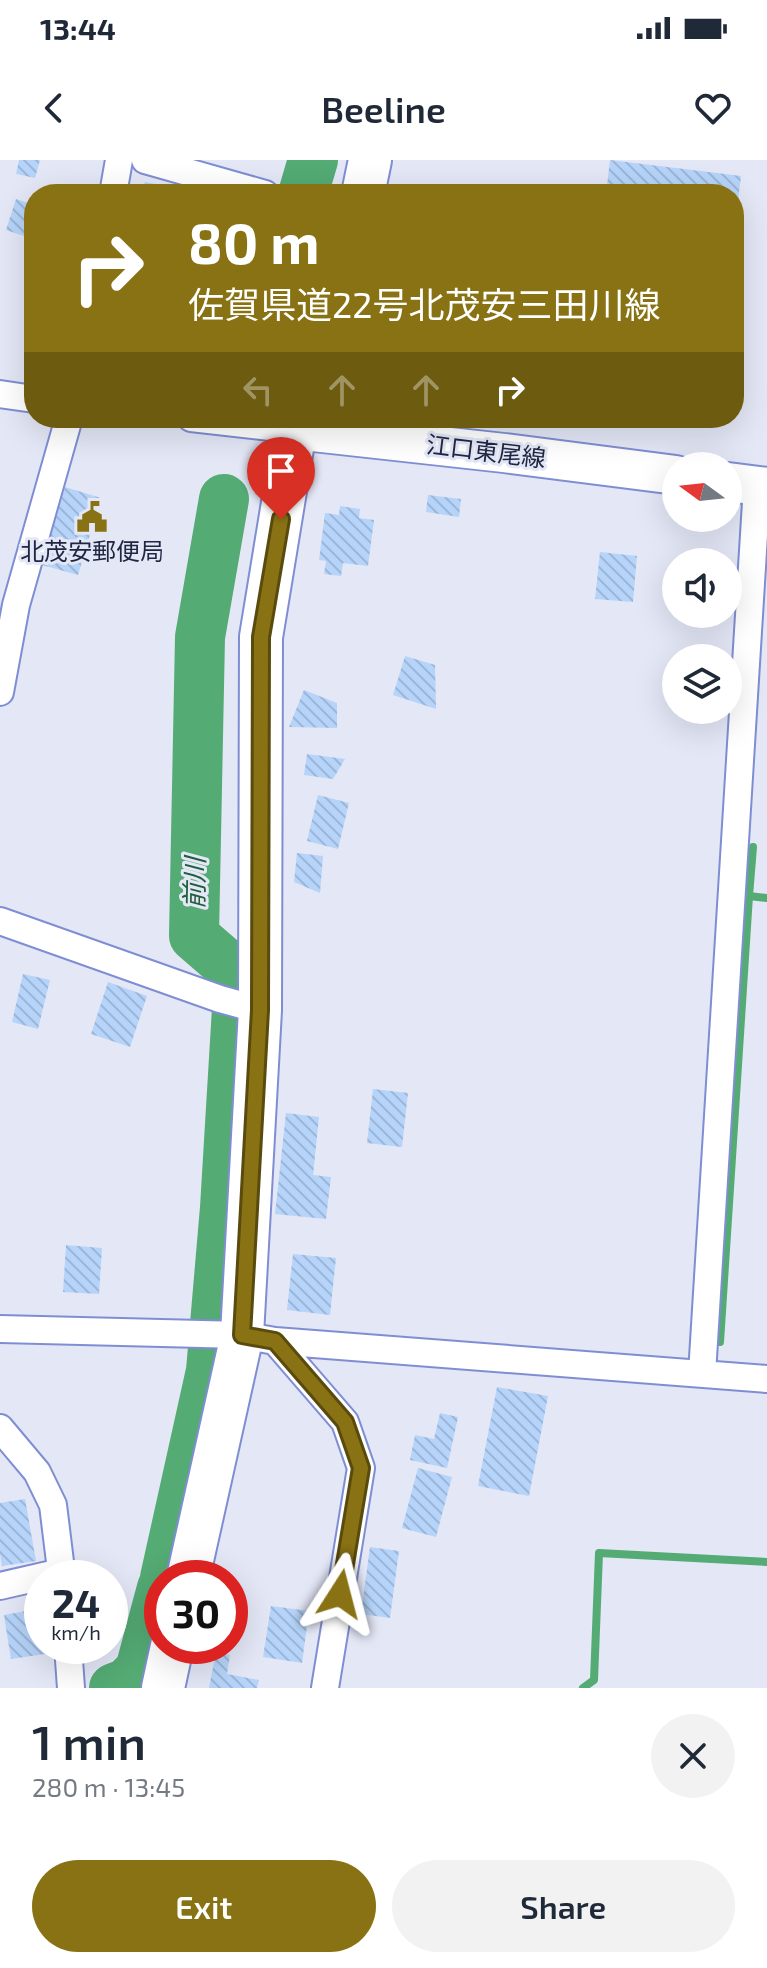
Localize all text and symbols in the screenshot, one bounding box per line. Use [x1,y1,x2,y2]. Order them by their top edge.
text: 13:44 [40,10,116,46]
icon: back [32,86,76,130]
icon: heart [691,86,735,130]
text: Beeline [321,87,446,130]
text: 80 m [188,208,320,275]
icon: right [56,216,160,320]
text: 佐賀県道22号北茂安三田川線 [188,282,660,325]
icon: left [236,368,280,412]
icon: ahead [320,368,364,412]
icon: ahead [404,368,448,412]
icon: right [488,368,532,412]
street label: 江口東尾線 [425,429,548,472]
pin [247,437,315,519]
icon: arrive [259,449,303,493]
north arrow [662,452,742,532]
map controls [662,452,742,724]
public building icon: 北茂安郵便局 [75,500,109,534]
place label: 北茂安郵便局 [20,536,164,565]
button: sound [662,548,742,628]
button: layers [662,644,742,724]
water label: 前川 [178,854,210,909]
position arrow [298,1552,382,1636]
speed limit sign: 30 [144,1560,248,1664]
text: 24 [52,1578,100,1626]
text: km/h [51,1620,101,1644]
text: 1 min [32,1712,146,1770]
button: close [651,1714,735,1798]
text: 280 m · 13:45 [32,1771,185,1802]
button: Exit [32,1860,376,1952]
button: Share [392,1860,735,1952]

